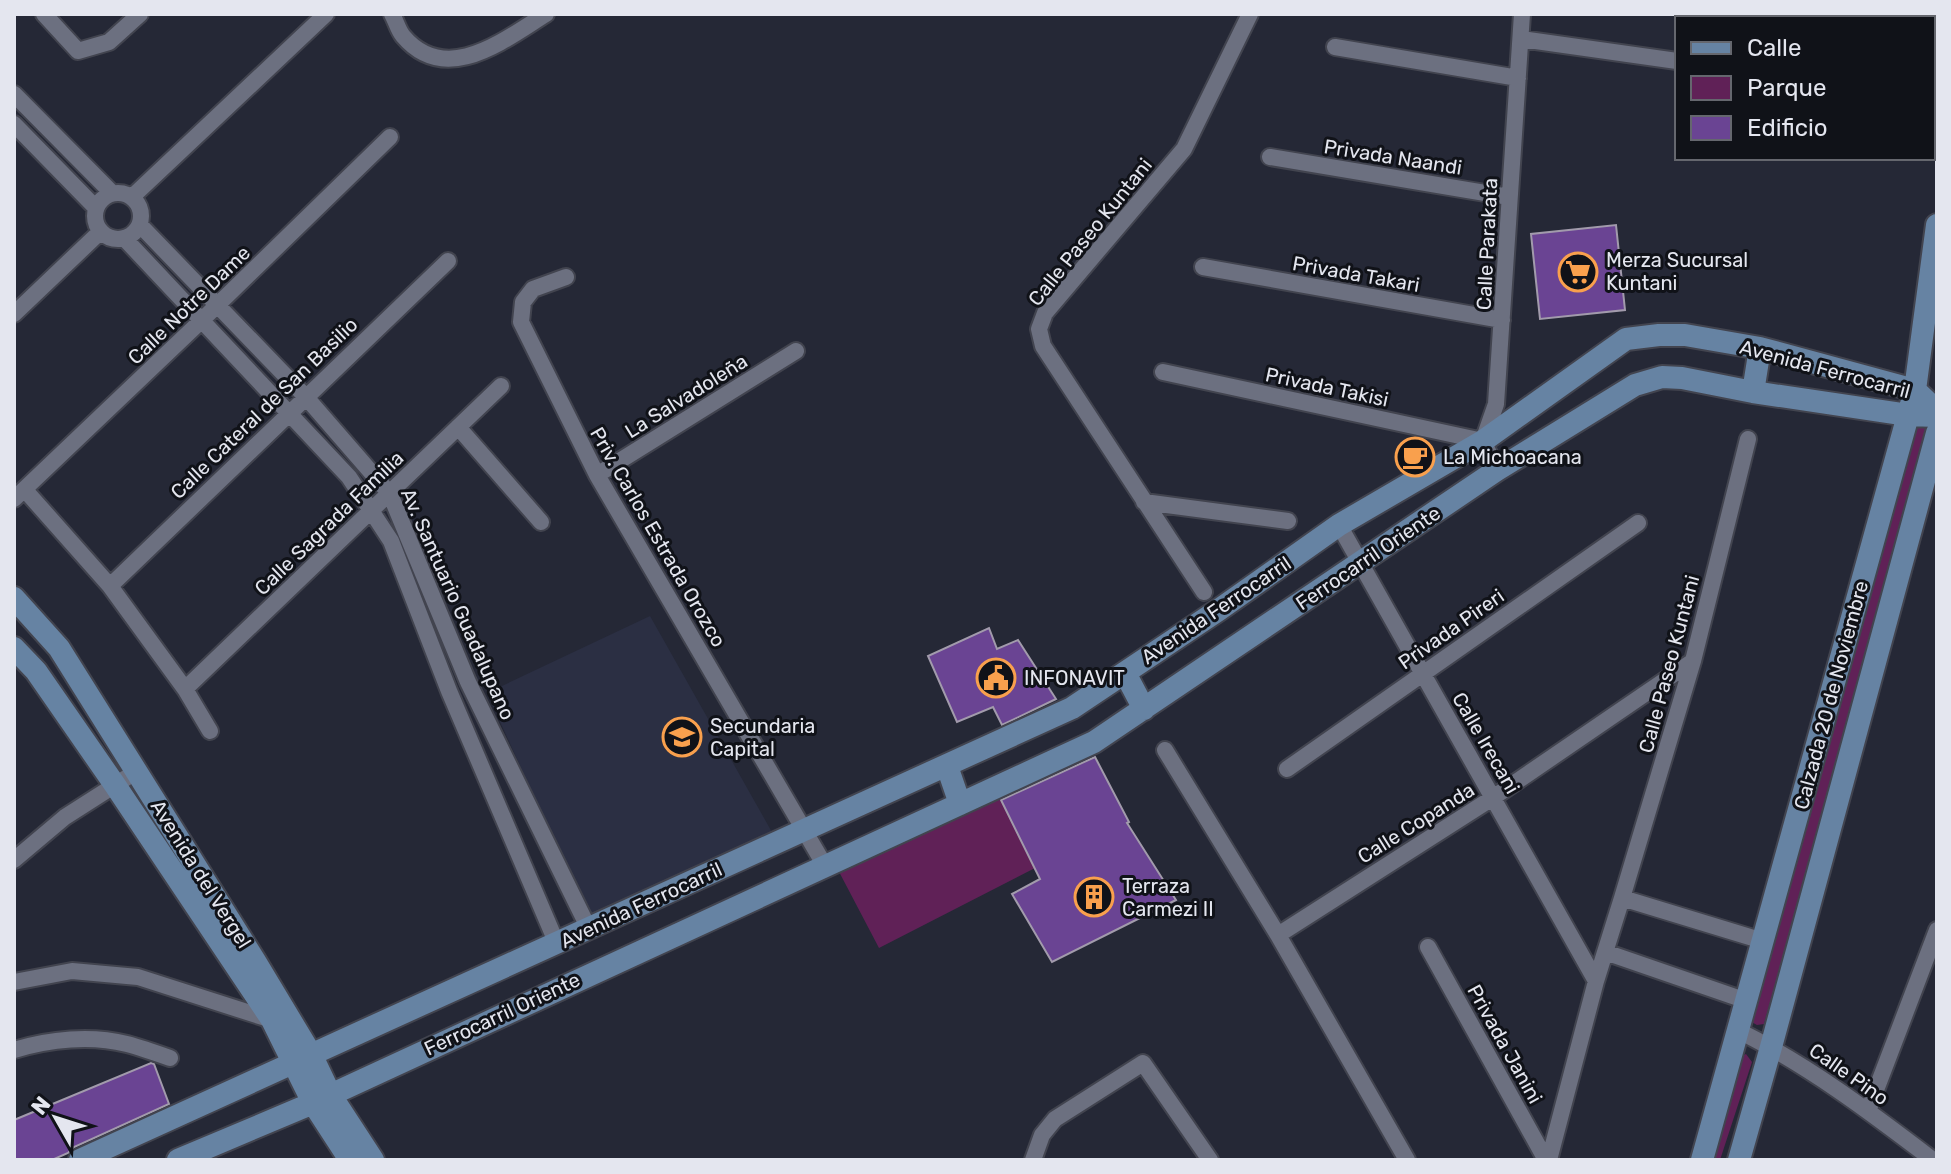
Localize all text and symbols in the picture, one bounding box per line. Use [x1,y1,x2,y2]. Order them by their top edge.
legend [1675,16,1935,160]
text: Calle [1747,34,1801,62]
text: Parque [1747,74,1826,102]
text: Edificio [1747,114,1828,142]
street label: Privada Naandi [1322,134,1464,180]
street label: Calle Paseo Kuntani [1023,153,1157,311]
street label: Calle Parakata [1472,177,1502,311]
street label: Calle Notre Dame [123,241,255,369]
place label: Merza Sucursal Kuntani [1606,248,1748,295]
street label: Privada Takari [1291,251,1421,297]
supermarket icon: Merza Sucursal Kuntani [1557,251,1599,293]
street label: Calle Cateral de San Basilio [165,312,363,504]
street label: Avenida Ferrocarril [1737,335,1913,403]
street label: La Salvadoleña [620,349,752,443]
street label: Privada Takisi [1263,362,1391,412]
street label: Priv. Carlos Estrada Orozco [585,423,731,651]
cafe icon: La Michoacana [1394,436,1436,478]
place label: La Michoacana [1443,445,1582,469]
street label: Calle Sagrada Familia [250,446,408,600]
street label: Av. Santuario Guadalupano [396,484,520,724]
street label: Ferrocarril Oriente [1291,501,1445,615]
street label: Avenida Ferrocarril [1136,551,1296,669]
street label: Calle Paseo Kuntani [1634,572,1704,756]
street label: Calzada 20 de Noviembre [1789,578,1873,812]
street label: Privada Pireri [1394,584,1508,674]
public building icon: INFONAVIT [975,657,1017,699]
place label: INFONAVIT [1024,666,1125,690]
street label: Calle Irecani [1447,688,1525,798]
place label: Secundaria Capital [710,714,815,761]
school or university icon: Secundaria Capital [661,716,703,758]
street label: Calle Copanda [1353,778,1479,868]
street label: Avenida del Vergel [146,795,256,953]
street label: Avenida Ferrocarril [556,857,726,953]
place label: Terraza Carmezi II [1122,874,1214,921]
building icon: Terraza Carmezi II [1073,876,1115,918]
street label: Ferrocarril Oriente [420,967,584,1061]
street label: Privada Janini [1462,980,1548,1108]
street label: Calle Pino [1805,1038,1893,1110]
north arrow [16,1078,96,1158]
text: N [25,1091,56,1120]

